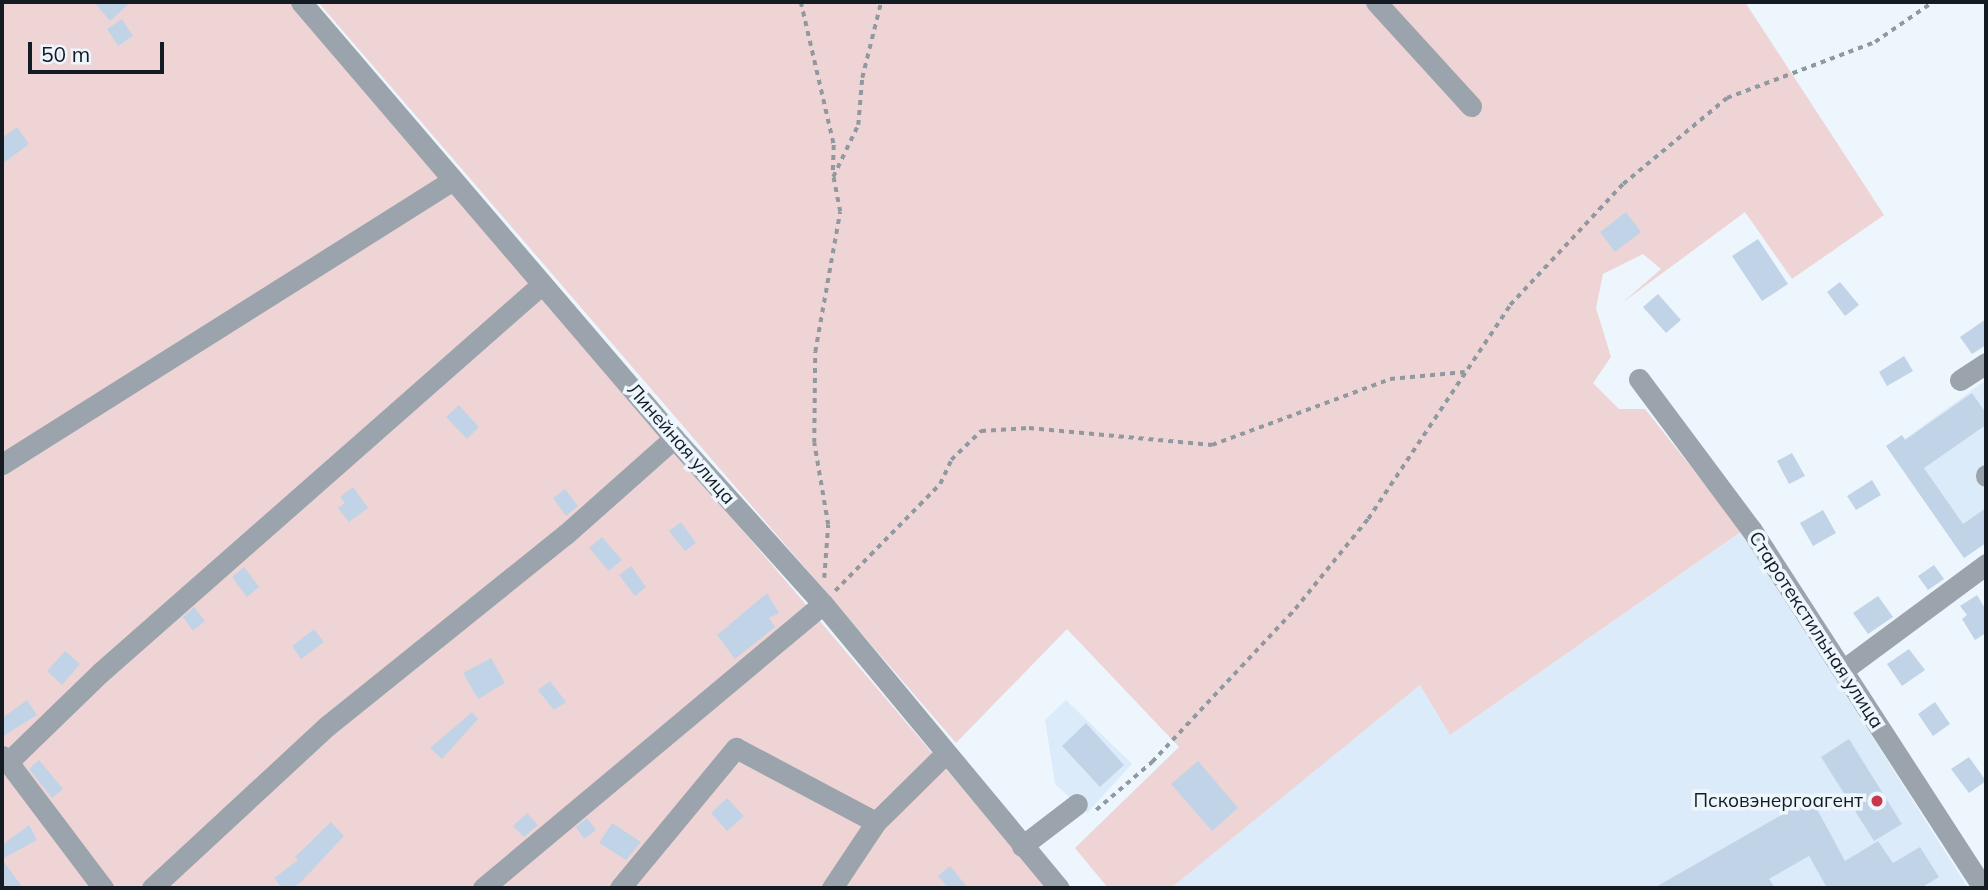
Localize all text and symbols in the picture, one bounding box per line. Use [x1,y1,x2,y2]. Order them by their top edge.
scale bar [32,28,168,72]
text: 50 m [41,41,90,67]
street label: Линейная улица [622,379,740,509]
street label: Старотекстильная улица [1744,527,1888,733]
place label: Псковэнергоагент [1694,790,1863,812]
marker: Псковэнергоагент [1869,793,1885,809]

